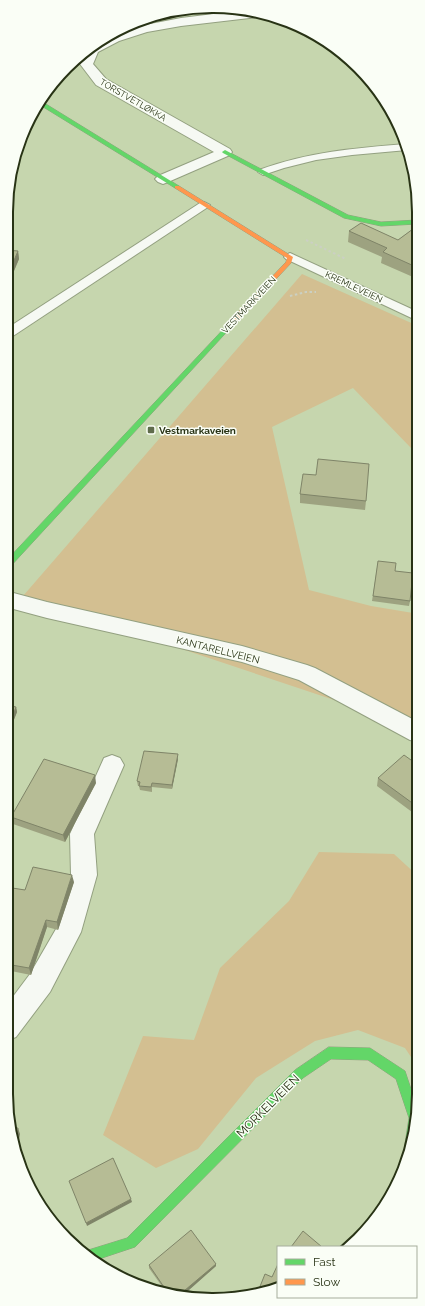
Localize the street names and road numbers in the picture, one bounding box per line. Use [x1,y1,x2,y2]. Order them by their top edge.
street label: TORSTVETLØKKA [98,77,168,123]
street label: KREMLEVEIEN [324,269,384,305]
street label: VESTMARKVEIEN [220,274,278,336]
street label: KANTARELLVEIEN [175,634,261,666]
street label: MORKELVEIEN [234,1072,302,1140]

